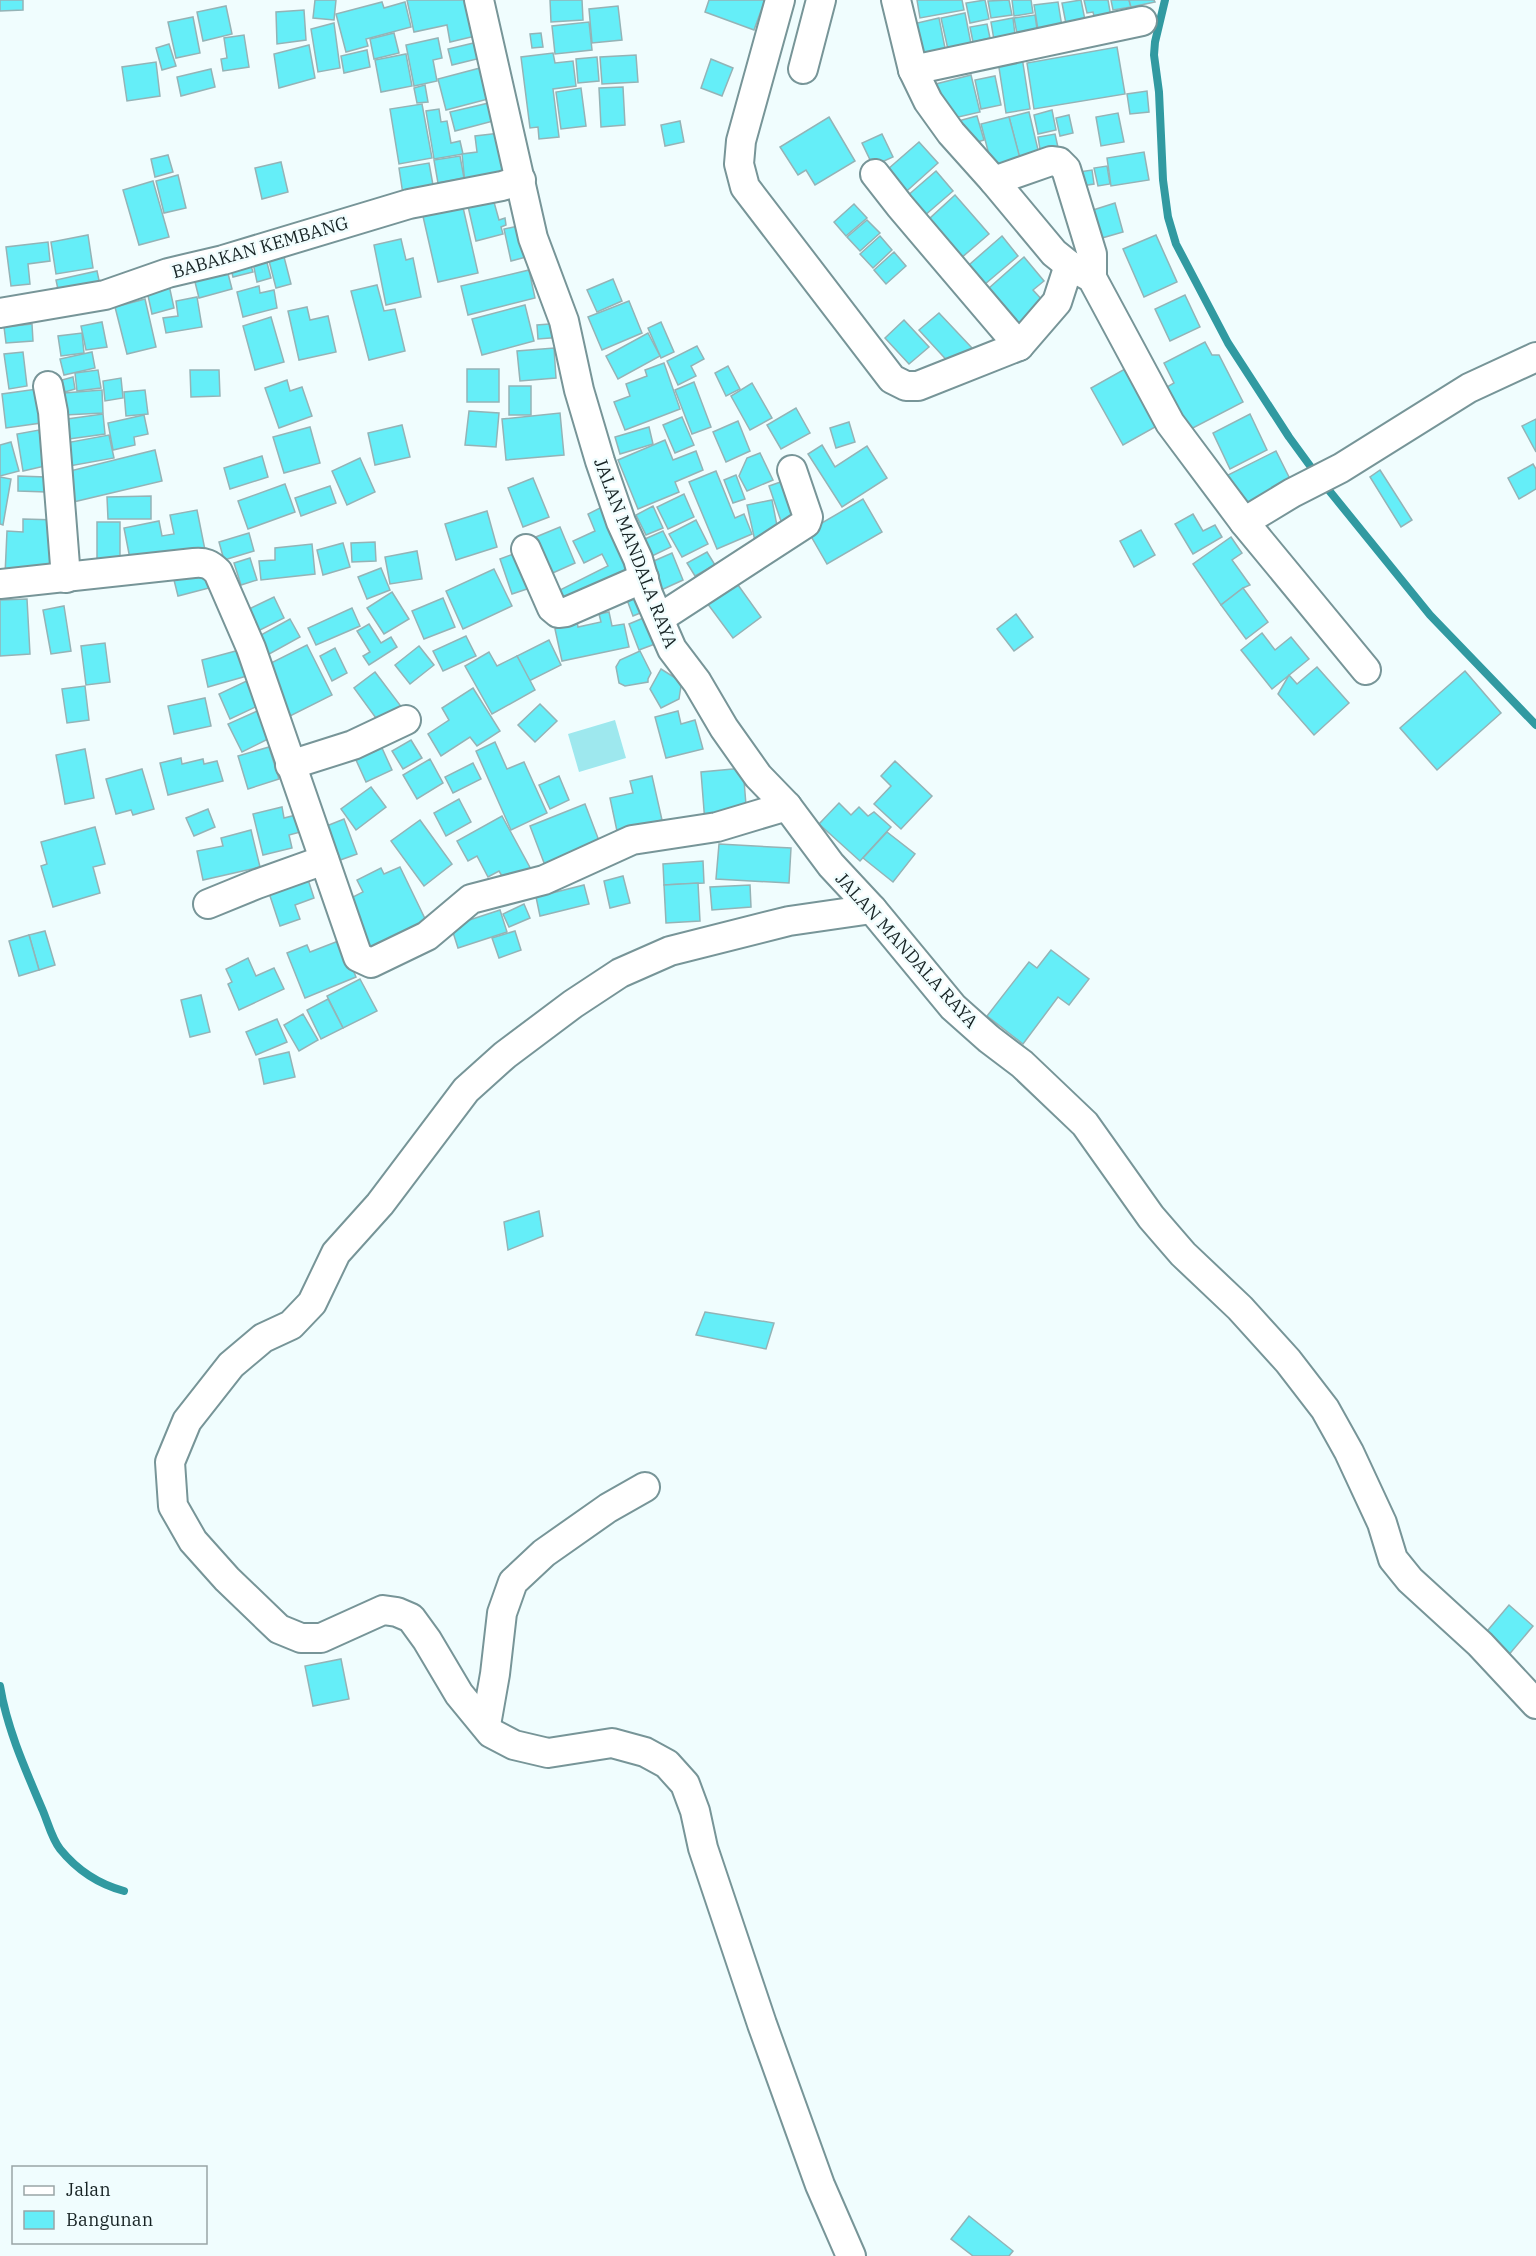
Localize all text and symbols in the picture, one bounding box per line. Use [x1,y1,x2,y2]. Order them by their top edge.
street label: BABAKAN KEMBANG [169,211,351,283]
street label: JALAN MANDALA RAYA [589,455,683,652]
street label: JALAN MANDALA RAYA [831,867,984,1033]
legend [12,2166,207,2244]
text: Jalan [66,2178,111,2201]
text: Bangunan [66,2208,153,2231]

